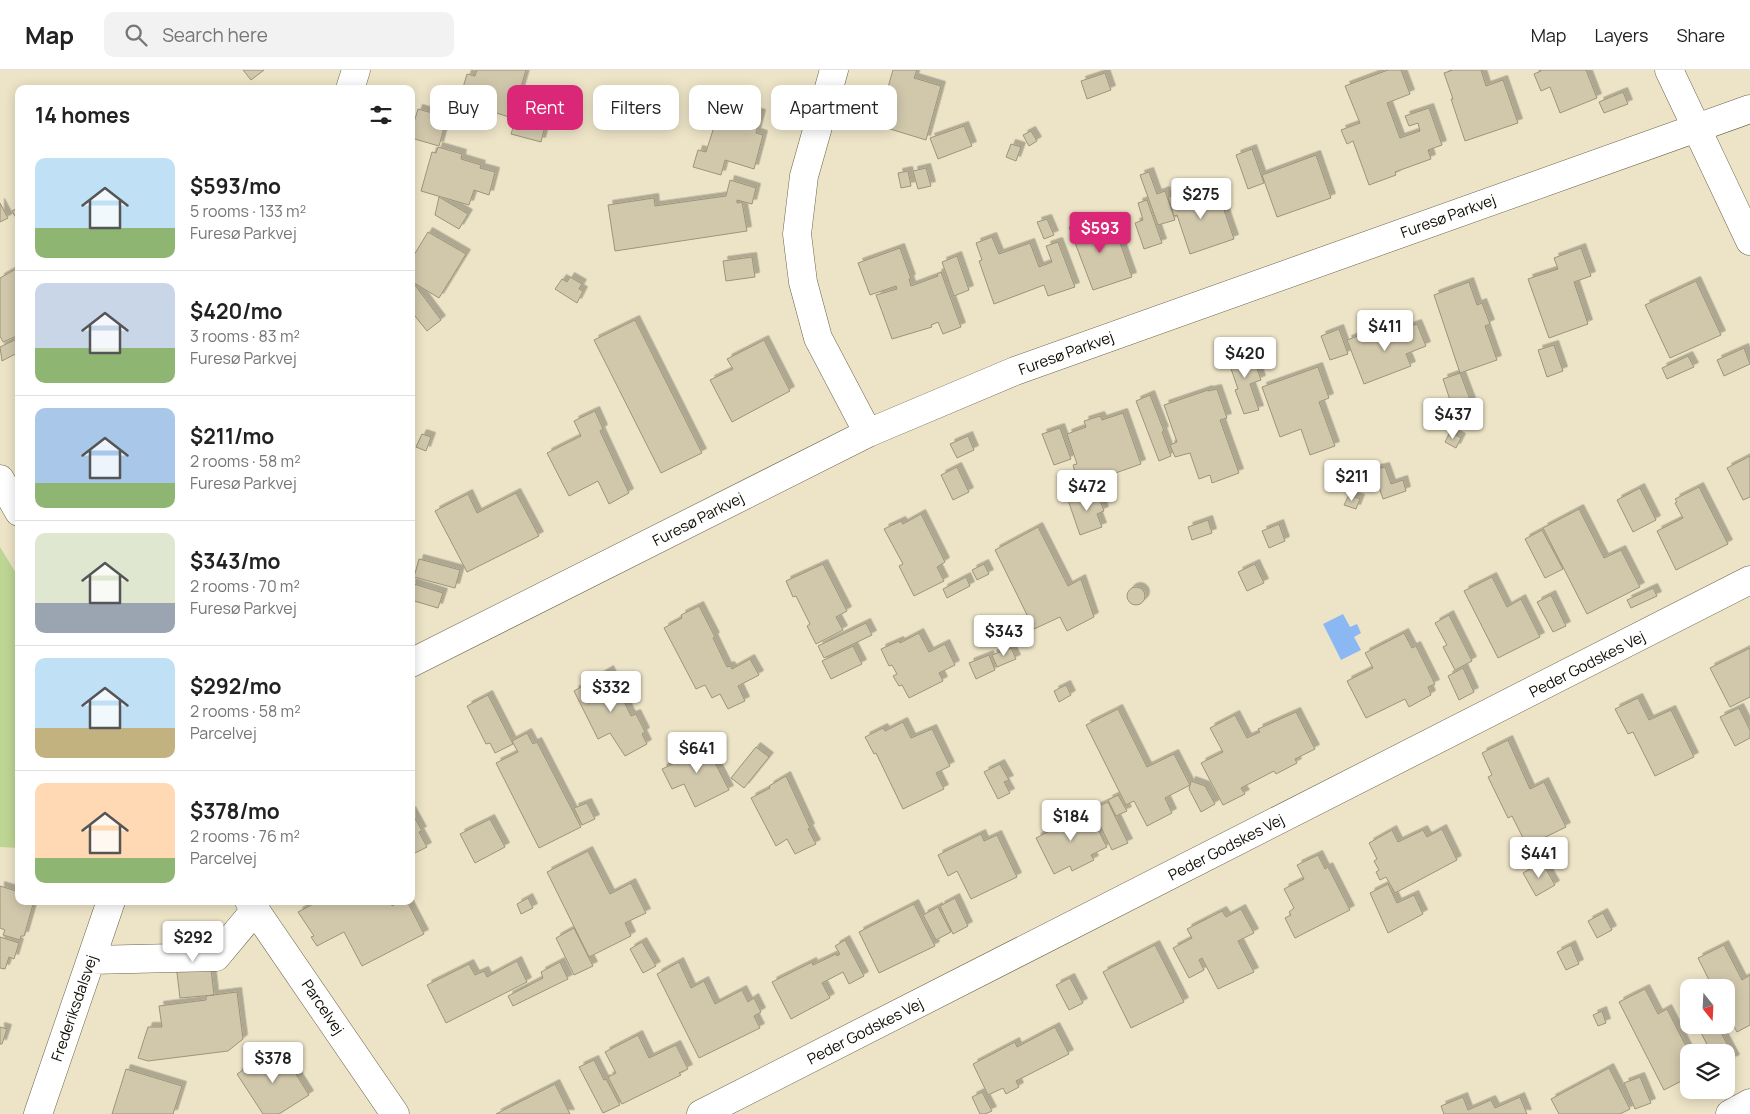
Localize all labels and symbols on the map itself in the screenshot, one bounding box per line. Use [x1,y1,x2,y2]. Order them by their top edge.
pin: $275 [1171,178,1231,220]
street label: Furesø Parkvej [1397,189,1499,243]
pin: $593 [1070,212,1130,254]
pin: $411 [1355,310,1415,352]
street label: Furesø Parkvej [1015,326,1117,380]
pin: $420 [1215,336,1275,379]
pin: $437 [1423,398,1483,440]
pin: $211 [1322,460,1382,502]
pin: $472 [1057,470,1117,512]
street label: Furesø Parkvej [649,487,747,551]
pin: $343 [974,614,1034,657]
street label: Peder Godskes Vej [1525,626,1649,702]
pin: $332 [581,670,641,713]
pin: $641 [667,732,727,774]
pin: $184 [1041,800,1101,842]
street label: Peder Godskes Vej [1164,809,1288,885]
pin: $441 [1509,836,1569,879]
pin: $292 [163,920,223,963]
street label: Frederiksdalsvej [46,952,102,1064]
street label: Parcelvej [297,975,349,1039]
north arrow [1680,979,1735,1034]
street label: Peder Godskes Vej [803,993,927,1069]
pin: $378 [243,1042,303,1084]

